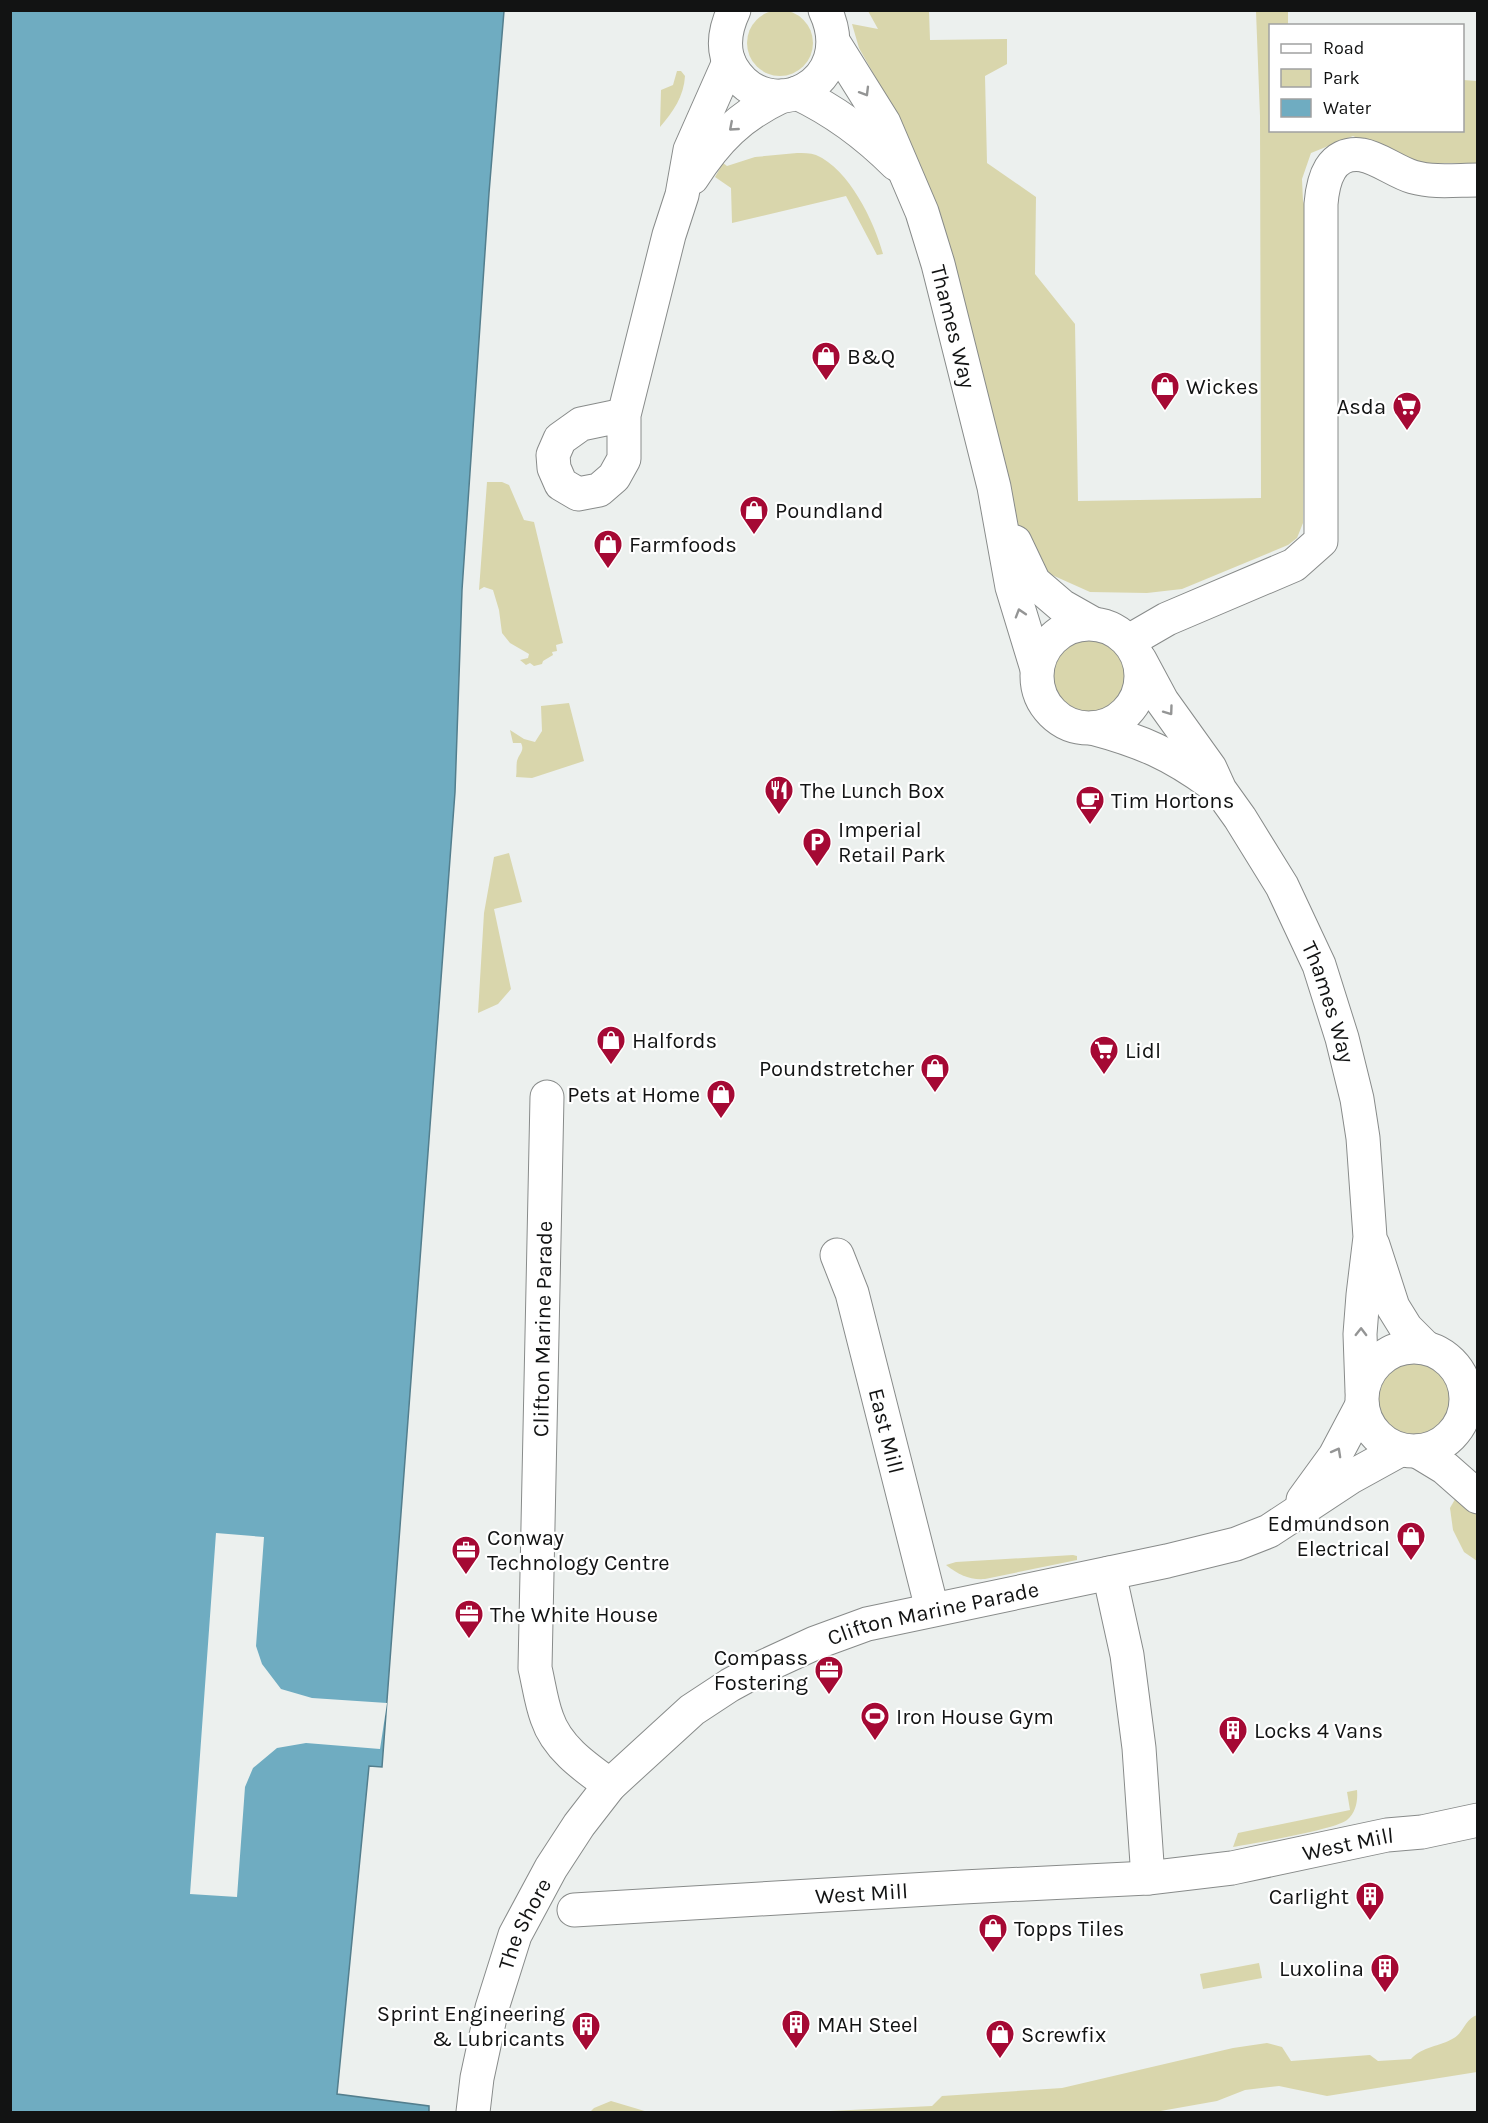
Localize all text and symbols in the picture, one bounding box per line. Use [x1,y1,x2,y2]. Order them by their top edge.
legend [1269,24,1464,132]
text: Road [1323,37,1364,59]
text: Park [1323,67,1360,89]
one-way arrow [858,86,869,97]
text: Water [1323,97,1371,119]
one-way arrow [730,120,740,131]
street label: Thames Way [925,262,981,391]
shop icon: B&Q [810,340,842,382]
place label: B&Q [847,344,895,370]
shop icon: Wickes [1149,370,1181,412]
place label: Wickes [1186,374,1259,400]
supermarket icon: Asda [1391,390,1423,432]
place label: Asda [1337,394,1386,420]
shop icon: Poundland [738,494,770,536]
place label: Poundland [775,498,883,524]
shop icon: Farmfoods [592,528,624,570]
place label: Farmfoods [629,532,737,558]
one-way arrow [1015,608,1027,619]
one-way arrow [1162,704,1173,715]
restaurant icon: The Lunch Box [763,774,795,816]
place label: The Lunch Box [800,778,945,804]
cafe icon: Tim Hortons [1074,784,1106,826]
place label: Tim Hortons [1111,788,1234,814]
place label: Imperial Retail Park [838,817,946,868]
parking icon: Imperial Retail Park [801,826,833,868]
street label: Thames Way [1296,937,1360,1066]
shop icon: Halfords [595,1024,627,1066]
place label: Halfords [632,1028,717,1054]
supermarket icon: Lidl [1088,1034,1120,1076]
place label: Lidl [1125,1038,1161,1064]
shop icon: Poundstretcher [919,1052,951,1094]
place label: Poundstretcher [759,1056,914,1082]
shop icon: Pets at Home [705,1078,737,1120]
place label: Pets at Home [567,1082,700,1108]
street label: Clifton Marine Parade [528,1221,558,1437]
one-way arrow [1355,1328,1367,1337]
street label: East Mill [863,1386,909,1476]
one-way arrow [1330,1447,1341,1458]
place label: Edmundson Electrical [1268,1511,1390,1562]
shop icon: Edmundson Electrical [1395,1520,1427,1562]
place label: Conway Technology Centre [487,1525,670,1576]
office icon: Conway Technology Centre [450,1534,482,1576]
street label: Clifton Marine Parade [824,1576,1041,1651]
office icon: The White House [453,1598,485,1640]
place label: The White House [490,1602,658,1628]
place label: Compass Fostering [714,1645,809,1696]
office icon: Compass Fostering [813,1654,845,1696]
sports icon: Iron House Gym [859,1700,891,1742]
place label: Iron House Gym [896,1704,1054,1730]
building icon: Locks 4 Vans [1217,1714,1249,1756]
place label: Locks 4 Vans [1254,1718,1383,1744]
street label: West Mill [1300,1822,1395,1867]
street label: The Shore [493,1874,557,1973]
street label: West Mill [814,1878,909,1910]
building icon: Carlight [1354,1880,1386,1922]
place label: Carlight [1269,1884,1349,1910]
shop icon: Topps Tiles [977,1912,1009,1954]
place label: Topps Tiles [1014,1916,1124,1942]
building icon: Luxolina [1369,1952,1401,1994]
place label: Luxolina [1279,1956,1364,1982]
place label: Sprint Engineering & Lubricants [377,2001,566,2052]
building icon: MAH Steel [780,2008,812,2050]
building icon: Sprint Engineering & Lubricants [570,2010,602,2052]
place label: MAH Steel [817,2012,919,2038]
shop icon: Screwfix [984,2018,1016,2060]
place label: Screwfix [1021,2022,1106,2048]

